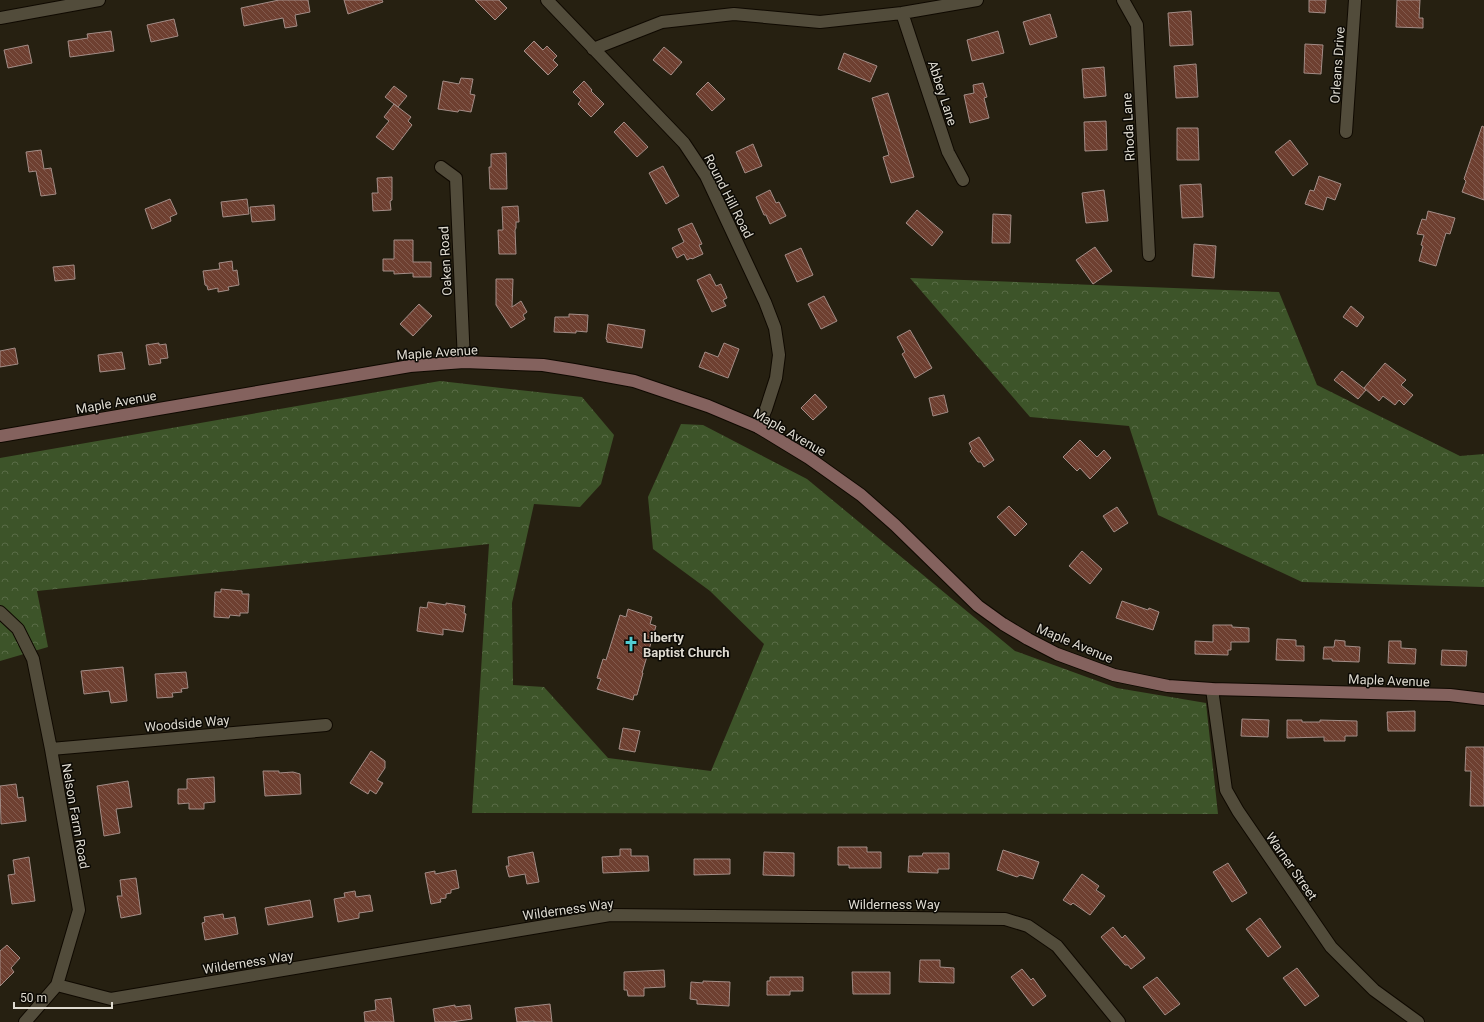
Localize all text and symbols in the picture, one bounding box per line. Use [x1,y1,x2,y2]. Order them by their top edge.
street label: Orleans Drive [1327,26,1348,104]
street label: Abbey Lane [925,59,960,128]
street label: Rhoda Lane [1119,92,1138,161]
street label: Round Hill Road [701,152,756,241]
street label: Oaken Road [436,226,455,296]
street label: Maple Avenue [396,342,478,363]
street label: Maple Avenue [75,388,158,417]
street label: Maple Avenue [751,406,829,459]
street label: Maple Avenue [1034,621,1115,666]
place label: Liberty Baptist Church [643,630,729,660]
church icon: Liberty Baptist Church [622,635,640,653]
street label: Maple Avenue [1348,672,1430,689]
street label: Woodside Way [144,712,230,735]
street label: Nelson Farm Road [59,762,92,870]
street label: Warner Street [1263,830,1320,903]
street label: Wilderness Way [522,896,614,923]
street label: Wilderness Way [848,897,940,912]
street label: Wilderness Way [202,948,295,977]
scale bar [14,984,112,1010]
text: 50 m [20,991,47,1005]

